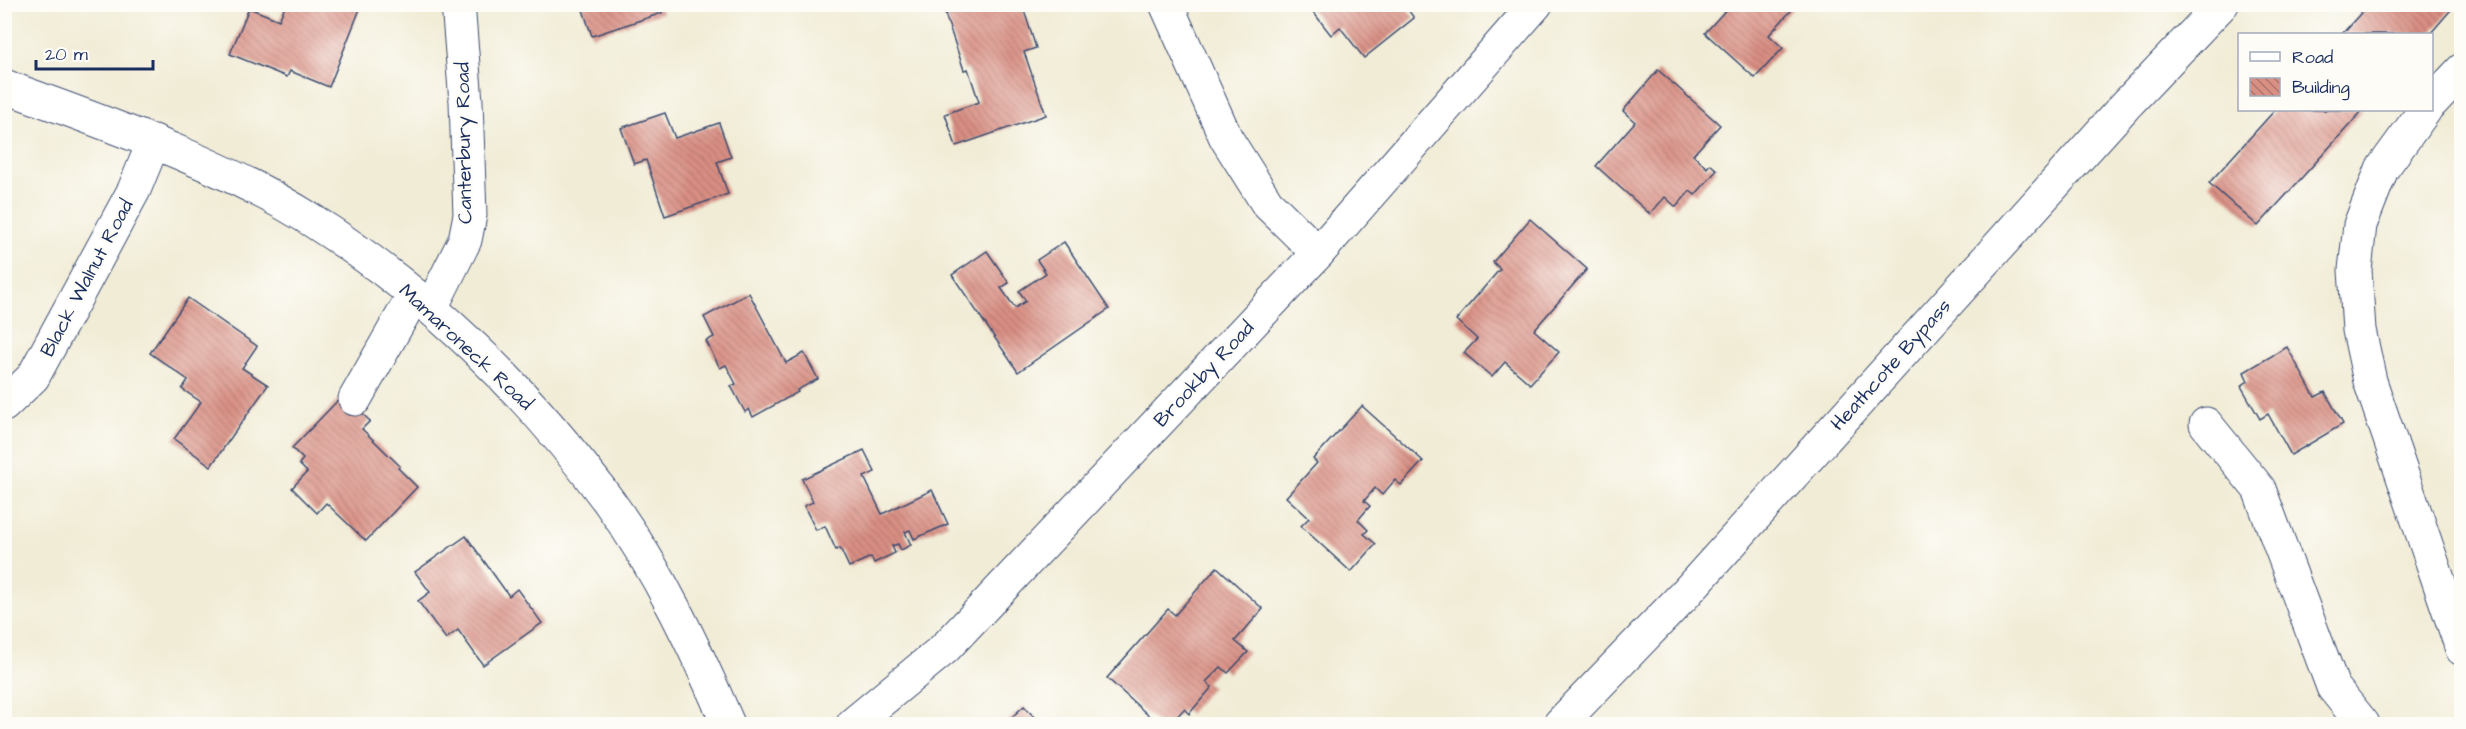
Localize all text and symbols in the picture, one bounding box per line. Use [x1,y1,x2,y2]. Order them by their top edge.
scale bar [36,33,153,71]
legend [2238,33,2433,111]
text: 20 m [45,42,88,67]
text: Road [2292,45,2333,70]
street label: Canterbury Road [449,62,480,224]
text: Building [2292,75,2350,101]
street label: Black Walnut Road [34,194,140,362]
street label: Mamaroneck Road [393,277,539,417]
street label: Heathcote Bypass [1824,293,1959,438]
street label: Brookby Road [1147,315,1261,434]

